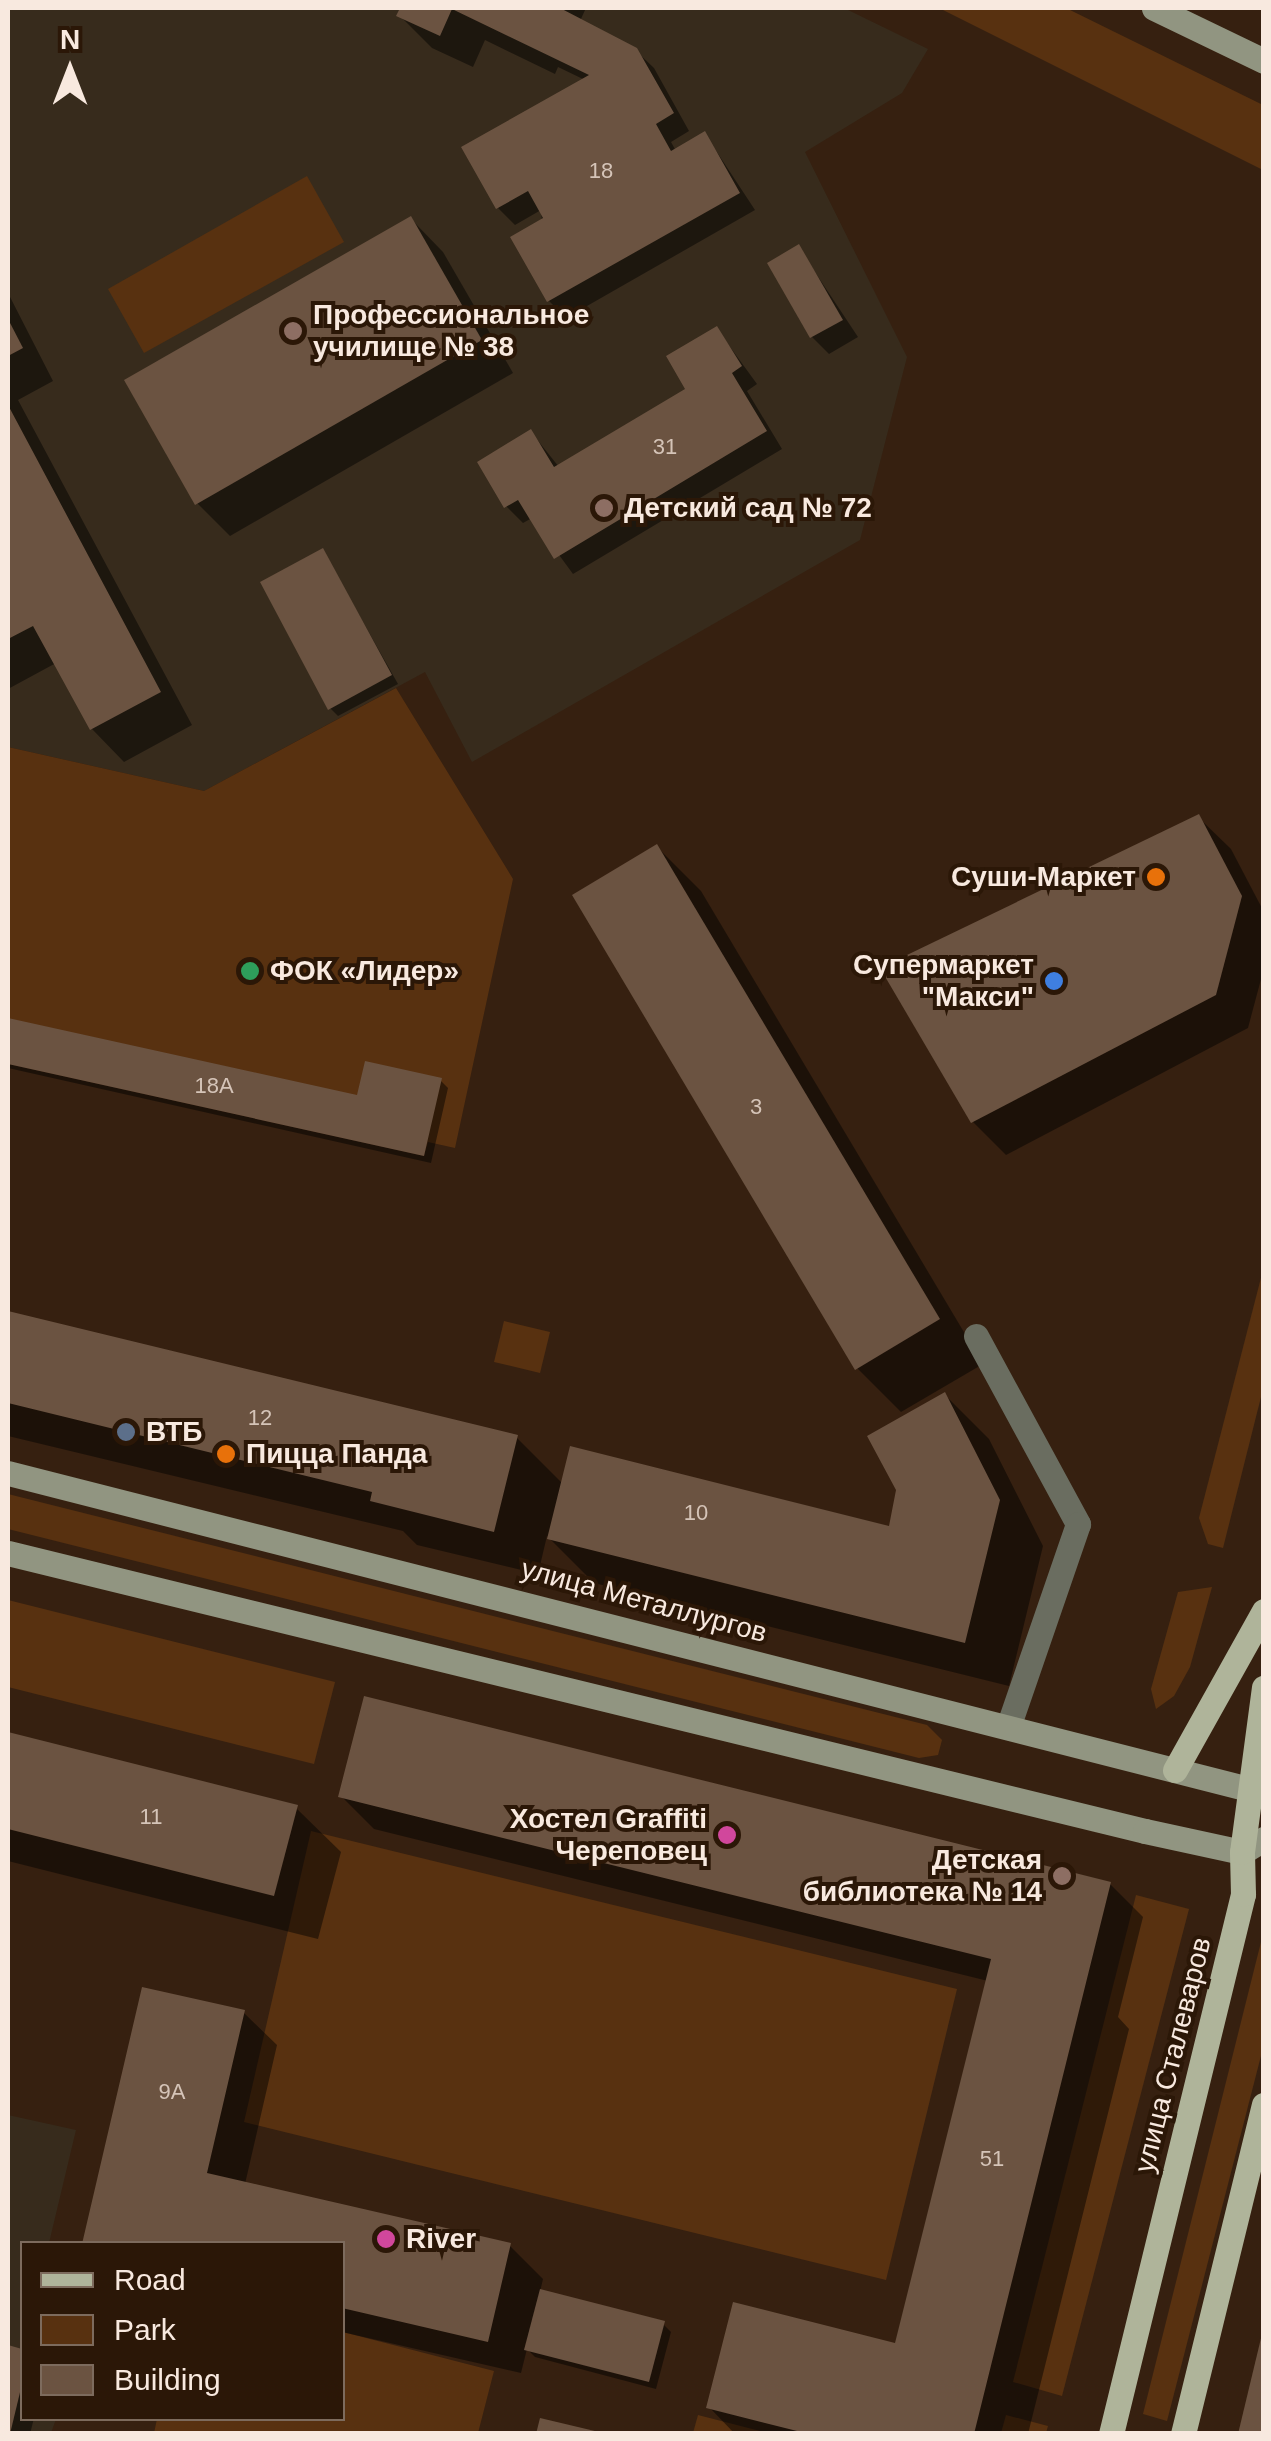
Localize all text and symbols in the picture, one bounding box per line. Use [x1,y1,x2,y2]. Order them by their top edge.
north arrow [20,20,120,120]
text: N [60,24,80,55]
house number: 18 [589,158,613,184]
place label: Профессиональное училище № 38 [313,298,589,364]
marker: Профессиональное училище № 38 [282,320,304,342]
house number: 31 [653,434,677,460]
place label: Детский сад № 72 [624,491,872,525]
marker: Детский сад № 72 [593,497,615,519]
place label: Суши-Маркет [951,860,1136,894]
marker: Суши-Маркет [1145,866,1167,888]
place label: Супермаркет "Макси" [853,948,1034,1014]
place label: ФОК «Лидер» [270,954,459,988]
marker: ФОК «Лидер» [239,960,261,982]
marker: Супермаркет "Макси" [1043,970,1065,992]
house number: 18А [194,1073,234,1099]
house number: 3 [750,1094,762,1120]
house number: 12 [248,1405,272,1431]
place label: ВТБ [146,1415,202,1449]
marker: ВТБ [115,1421,137,1443]
place label: Пицца Панда [246,1437,427,1471]
marker: Пицца Панда [215,1443,237,1465]
house number: 10 [684,1500,708,1526]
street label: улица Металлургов [517,1552,771,1650]
place label: Хостел Graffiti Череповец [510,1802,707,1868]
house number: 11 [140,1804,162,1830]
marker: Хостел Graffiti Череповец [716,1824,738,1846]
place label: Детская библиотека № 14 [803,1843,1042,1909]
marker: Детская библиотека № 14 [1051,1865,1073,1887]
street label: улица Сталеваров [1128,1934,1218,2176]
house number: 9А [159,2079,185,2105]
house number: 51 [980,2146,1004,2172]
place label: River [406,2222,476,2256]
marker: River [375,2228,397,2250]
legend [20,2241,345,2421]
text: Road [114,2263,186,2296]
text: Park [114,2313,176,2346]
text: Building [114,2363,221,2396]

